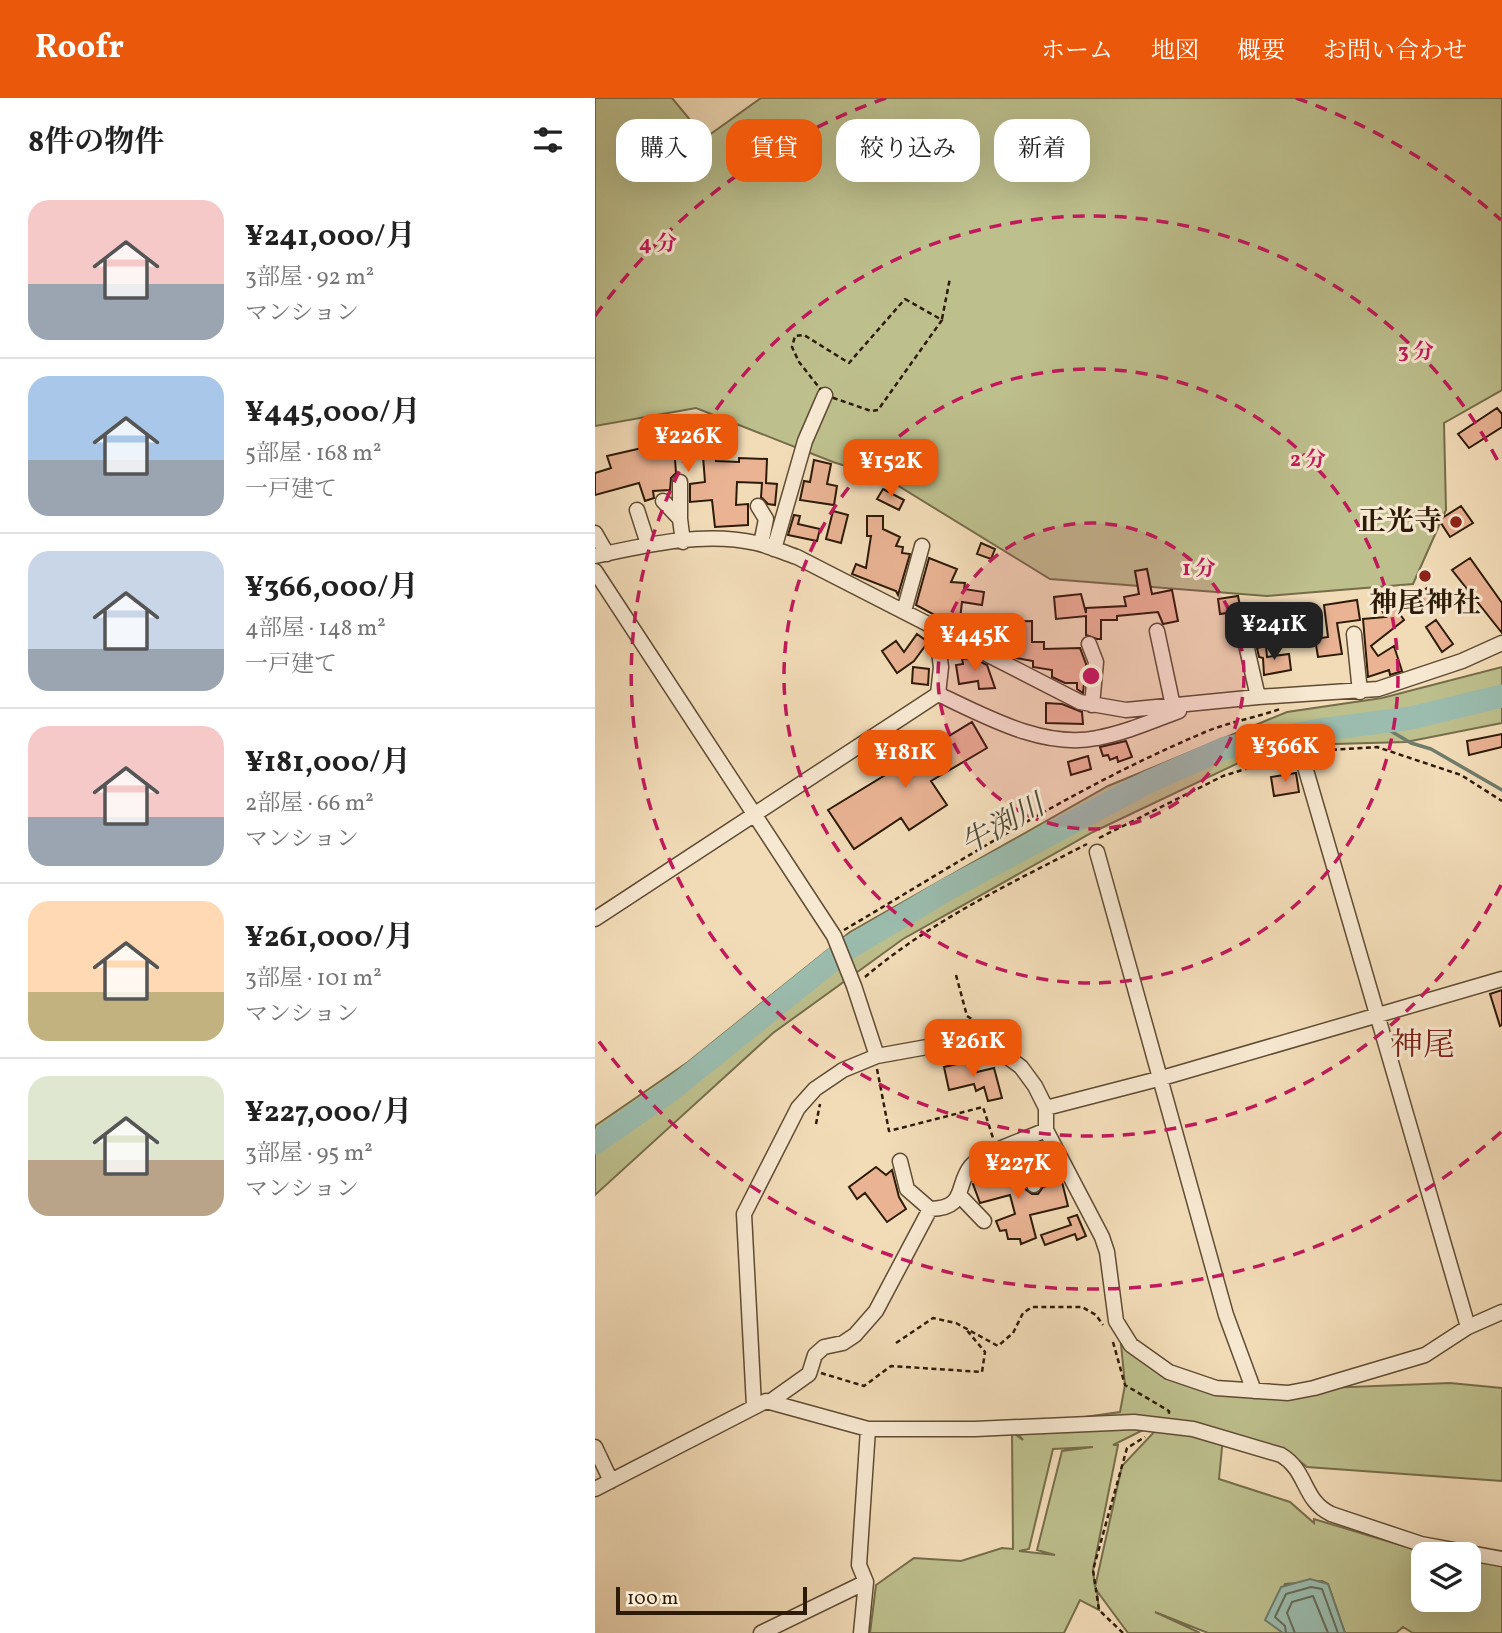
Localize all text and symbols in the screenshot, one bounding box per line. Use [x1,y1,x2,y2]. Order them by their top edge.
text: Roofr [35,26,124,72]
text: ホーム [1041,35,1113,69]
text: 地図 [1151,35,1199,69]
text: 概要 [1237,35,1285,69]
text: お問い合わせ [1323,35,1467,69]
chip: 購入 [616,119,712,182]
chip: 賃貸 [726,119,822,182]
chip: 絞り込み [836,119,980,182]
chip: 新着 [994,119,1090,182]
icon: filters [529,121,567,159]
text: 8件の物件 [28,122,164,164]
text: ¥241,000/月 [245,216,416,258]
icon: home [84,228,168,312]
text: 4 分 [639,230,677,259]
text: 3部屋 · 92 m² [245,262,374,294]
text: マンション [245,298,359,330]
text: 3 分 [1398,338,1434,367]
text: ¥445,000/月 [245,392,421,434]
icon: home [84,404,168,488]
pin: ¥226K [639,414,737,474]
text: ¥226K [654,421,722,453]
text: 5部屋 · 168 m² [245,438,381,470]
pin: ¥152K [842,440,940,499]
text: ¥152K [859,446,923,478]
text: 2 分 [1290,446,1326,475]
text: 一戸建て [245,474,337,506]
place label: 正光寺 [1358,503,1442,542]
marker: 正光寺 [1448,514,1464,530]
text: 1 分 [1182,555,1216,584]
text: ¥366,000/月 [245,567,418,609]
marker: 神尾神社 [1417,568,1433,584]
icon: home [84,579,168,663]
place label: 神尾神社 [1369,585,1481,624]
pin: ¥241K [1225,602,1323,662]
text: ¥241K [1241,609,1307,641]
text: 4部屋 · 148 m² [245,613,386,645]
pin: ¥445K [926,614,1024,673]
text: ¥445K [940,620,1010,652]
text: 一戸建て [245,649,337,681]
centre of rings [1079,664,1103,688]
pin: ¥366K [1236,724,1334,784]
pin: ¥181K [856,730,954,790]
text: ¥366K [1251,731,1319,763]
text: ¥181K [874,737,936,769]
text: ¥181,000/月 [245,742,411,784]
icon: home [84,754,168,838]
water label: 牛渕川 [953,784,1055,866]
text: 2部屋 · 66 m² [245,788,374,820]
text: マンション [245,824,359,856]
text: ¥261,000/月 [245,917,414,959]
icon: home [84,929,168,1013]
text: 3部屋 · 101 m² [245,963,382,995]
text: マンション [245,999,359,1031]
pin: ¥261K [924,1020,1022,1079]
district label: 神尾 [1391,1025,1455,1069]
text: ¥261K [940,1026,1006,1058]
text: ¥227,000/月 [245,1092,412,1134]
icon: home [84,1104,168,1188]
text: 3部屋 · 95 m² [245,1138,373,1170]
pin: ¥227K [969,1142,1067,1201]
text: ¥227K [985,1148,1051,1180]
text: マンション [245,1174,359,1206]
map controls [1411,1542,1481,1612]
button: layers [1411,1542,1481,1612]
scale bar [616,1584,807,1616]
text: 100 m [627,1586,678,1612]

